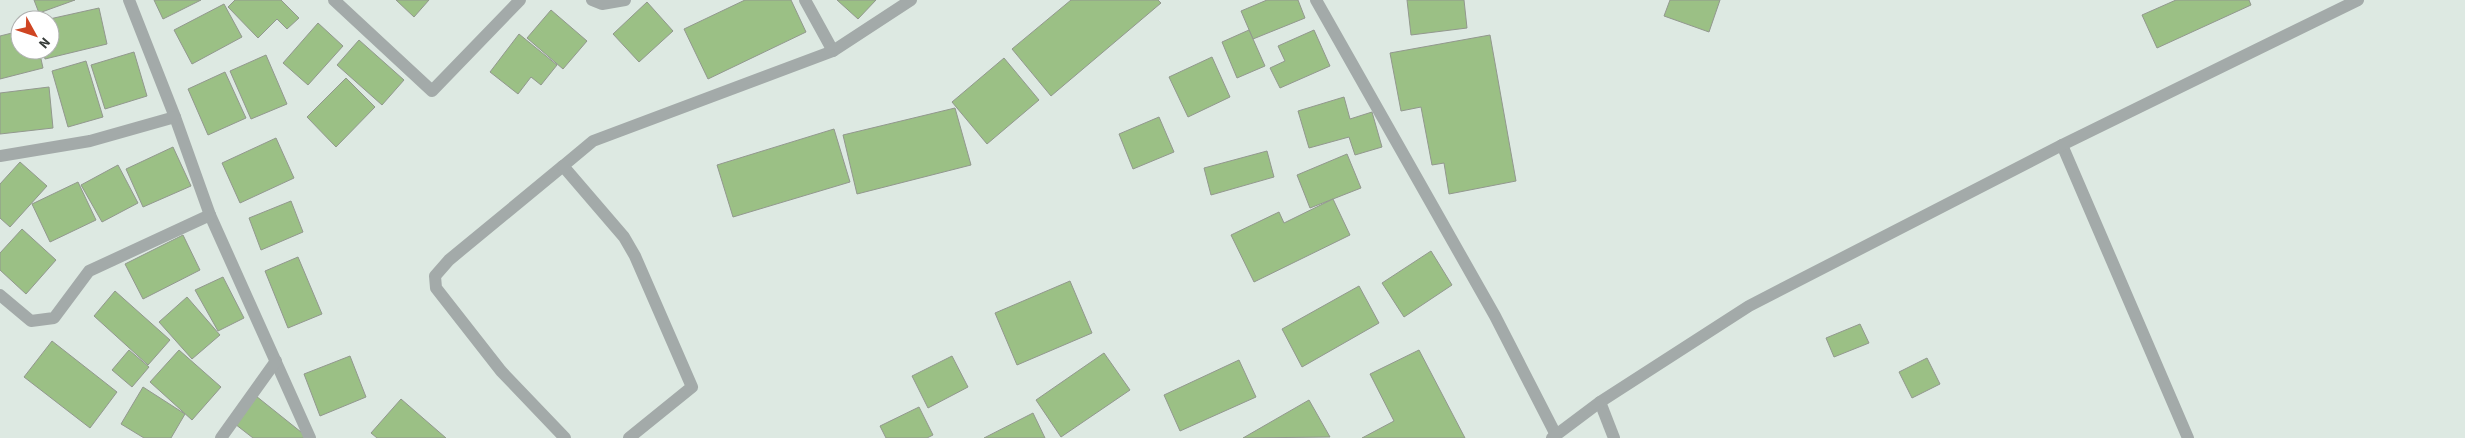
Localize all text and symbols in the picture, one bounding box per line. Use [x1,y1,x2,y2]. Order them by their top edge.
north arrow [10,10,60,60]
text: N [34,33,55,53]

